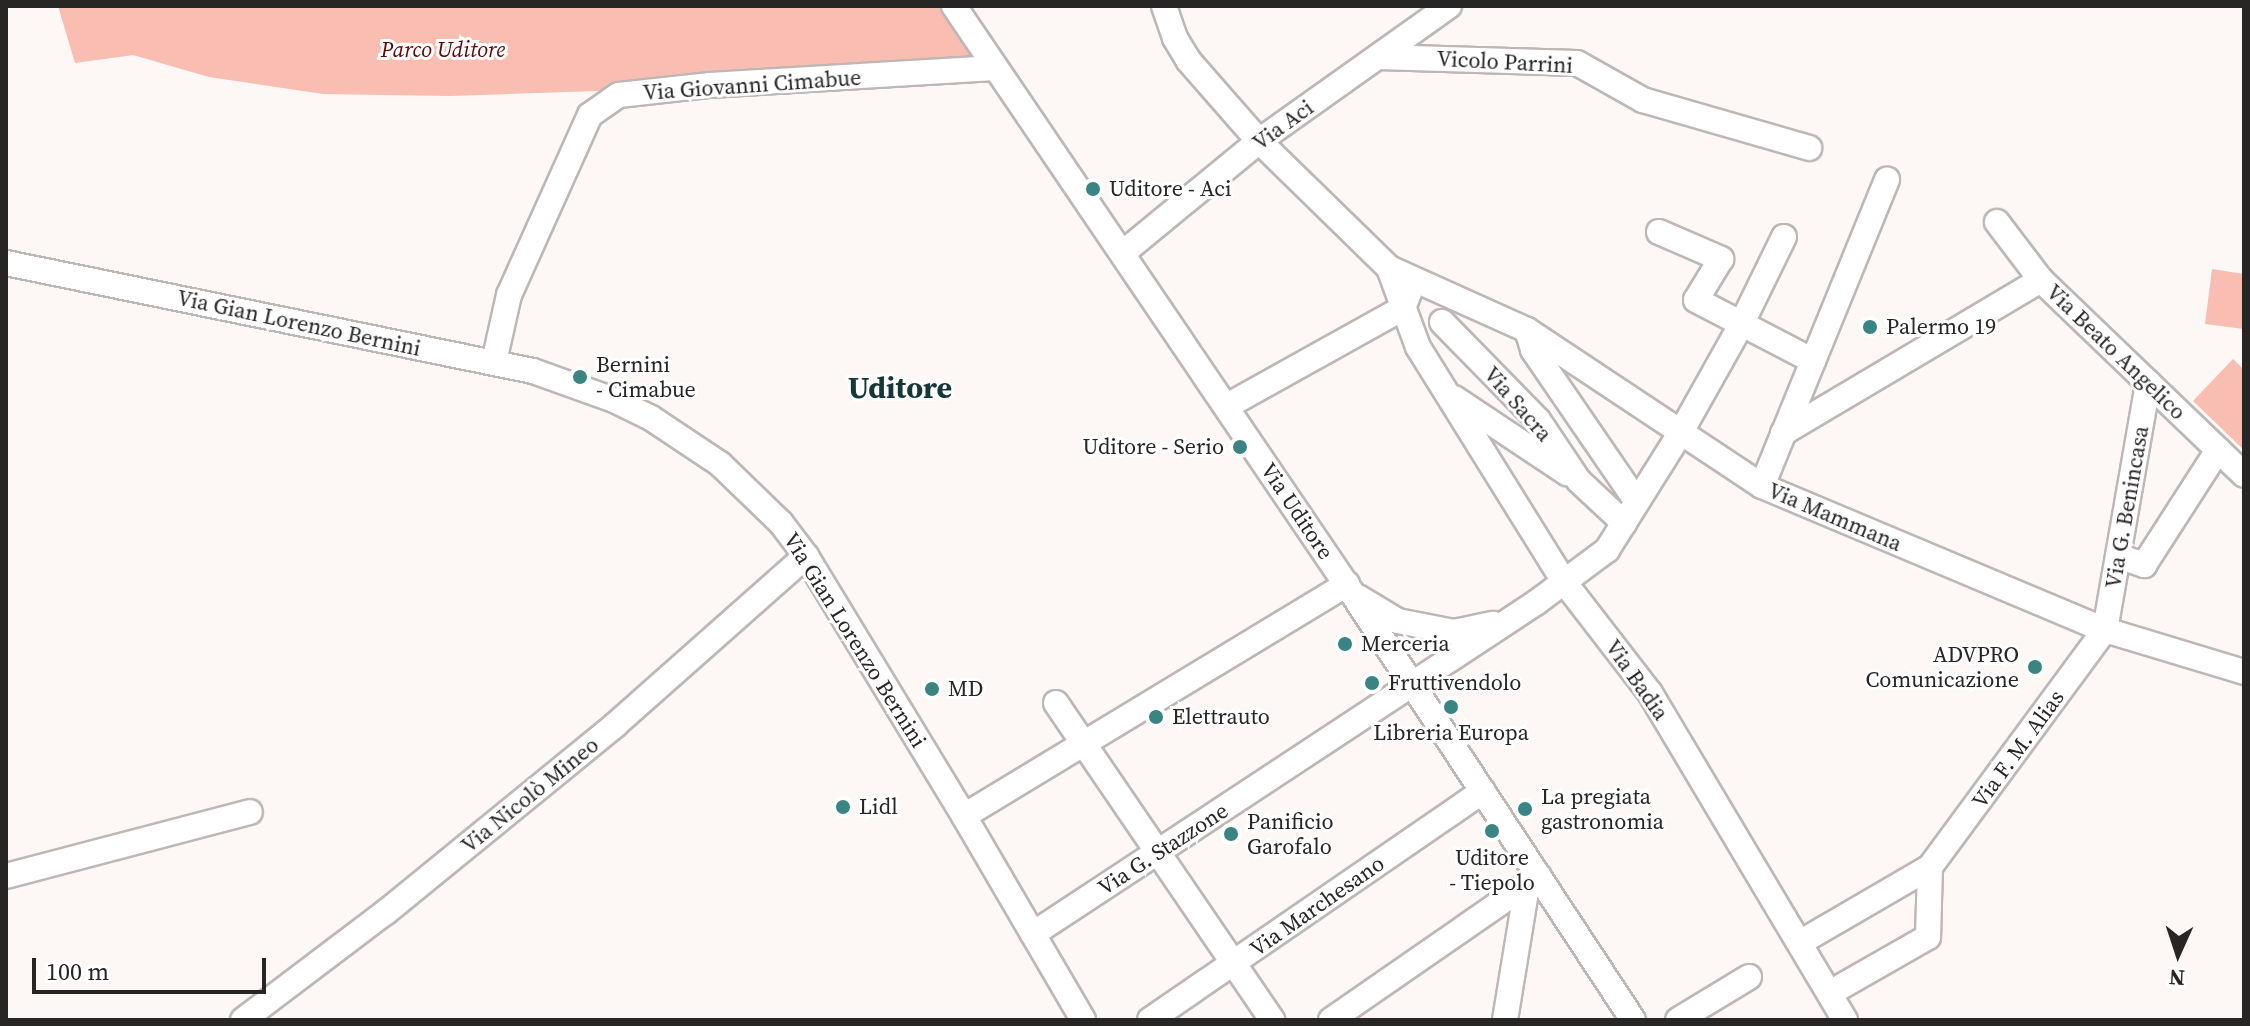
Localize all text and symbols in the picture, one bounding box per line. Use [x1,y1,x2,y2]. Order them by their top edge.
park label: Parco Uditore [381,37,505,63]
street label: Vicolo Parrini [1436,45,1574,79]
street label: Via Giovanni Cimabue [642,64,862,106]
street label: Via Aci [1248,94,1318,156]
place label: Uditore - Aci [1109,176,1231,202]
marker: Uditore - Aci [1084,180,1102,198]
street label: Via Beato Angelico [2041,279,2191,425]
street label: Via Gian Lorenzo Bernini [175,284,423,362]
place label: Palermo 19 [1886,314,1996,340]
marker: Palermo 19 [1861,318,1879,336]
place label: Bernini - Cimabue [596,351,696,402]
street label: Via Sacra [1478,361,1558,447]
marker: Bernini - Cimabue [571,368,589,386]
district label: Uditore [848,370,952,406]
street label: Via G. Benincasa [2100,424,2154,590]
place label: Uditore - Serio [1083,434,1224,460]
marker: Uditore - Serio [1231,438,1249,456]
street label: Via Uditore [1255,458,1339,564]
street label: Via Mammana [1764,477,1906,557]
street label: Via Gian Lorenzo Bernini [778,528,932,752]
place label: Merceria [1361,631,1450,657]
marker: Merceria [1336,635,1354,653]
street label: Via Badia [1600,635,1674,725]
place label: ADVPRO Comunicazione [1865,641,2019,692]
marker: ADVPRO Comunicazione [2026,658,2044,676]
place label: Fruttivendolo [1388,670,1521,696]
marker: Fruttivendolo [1363,674,1381,692]
place label: MD [948,676,983,702]
marker: MD [923,680,941,698]
street label: Via F. M. Alias [1966,685,2070,813]
marker: Libreria Europa [1442,698,1460,716]
place label: Elettrauto [1172,704,1270,730]
marker: Elettrauto [1147,708,1165,726]
place label: Libreria Europa [1373,720,1529,746]
street label: Via Nicolò Mineo [456,732,604,858]
place label: La pregiata gastronomia [1541,783,1664,834]
place label: Lidl [859,794,898,820]
street label: Via G. Stazzone [1093,797,1233,901]
marker: Lidl [834,798,852,816]
marker: La pregiata gastronomia [1516,800,1534,818]
place label: Panificio Garofalo [1247,808,1334,860]
marker: Uditore - Tiepolo [1483,822,1501,840]
marker: Panificio Garofalo [1222,825,1240,843]
place label: Uditore - Tiepolo [1449,844,1535,896]
street label: Via Marchesano [1245,850,1389,962]
north arrow [2138,914,2218,994]
scale bar [36,942,270,992]
text: 100 m [46,955,109,988]
text: N [2168,963,2186,993]

